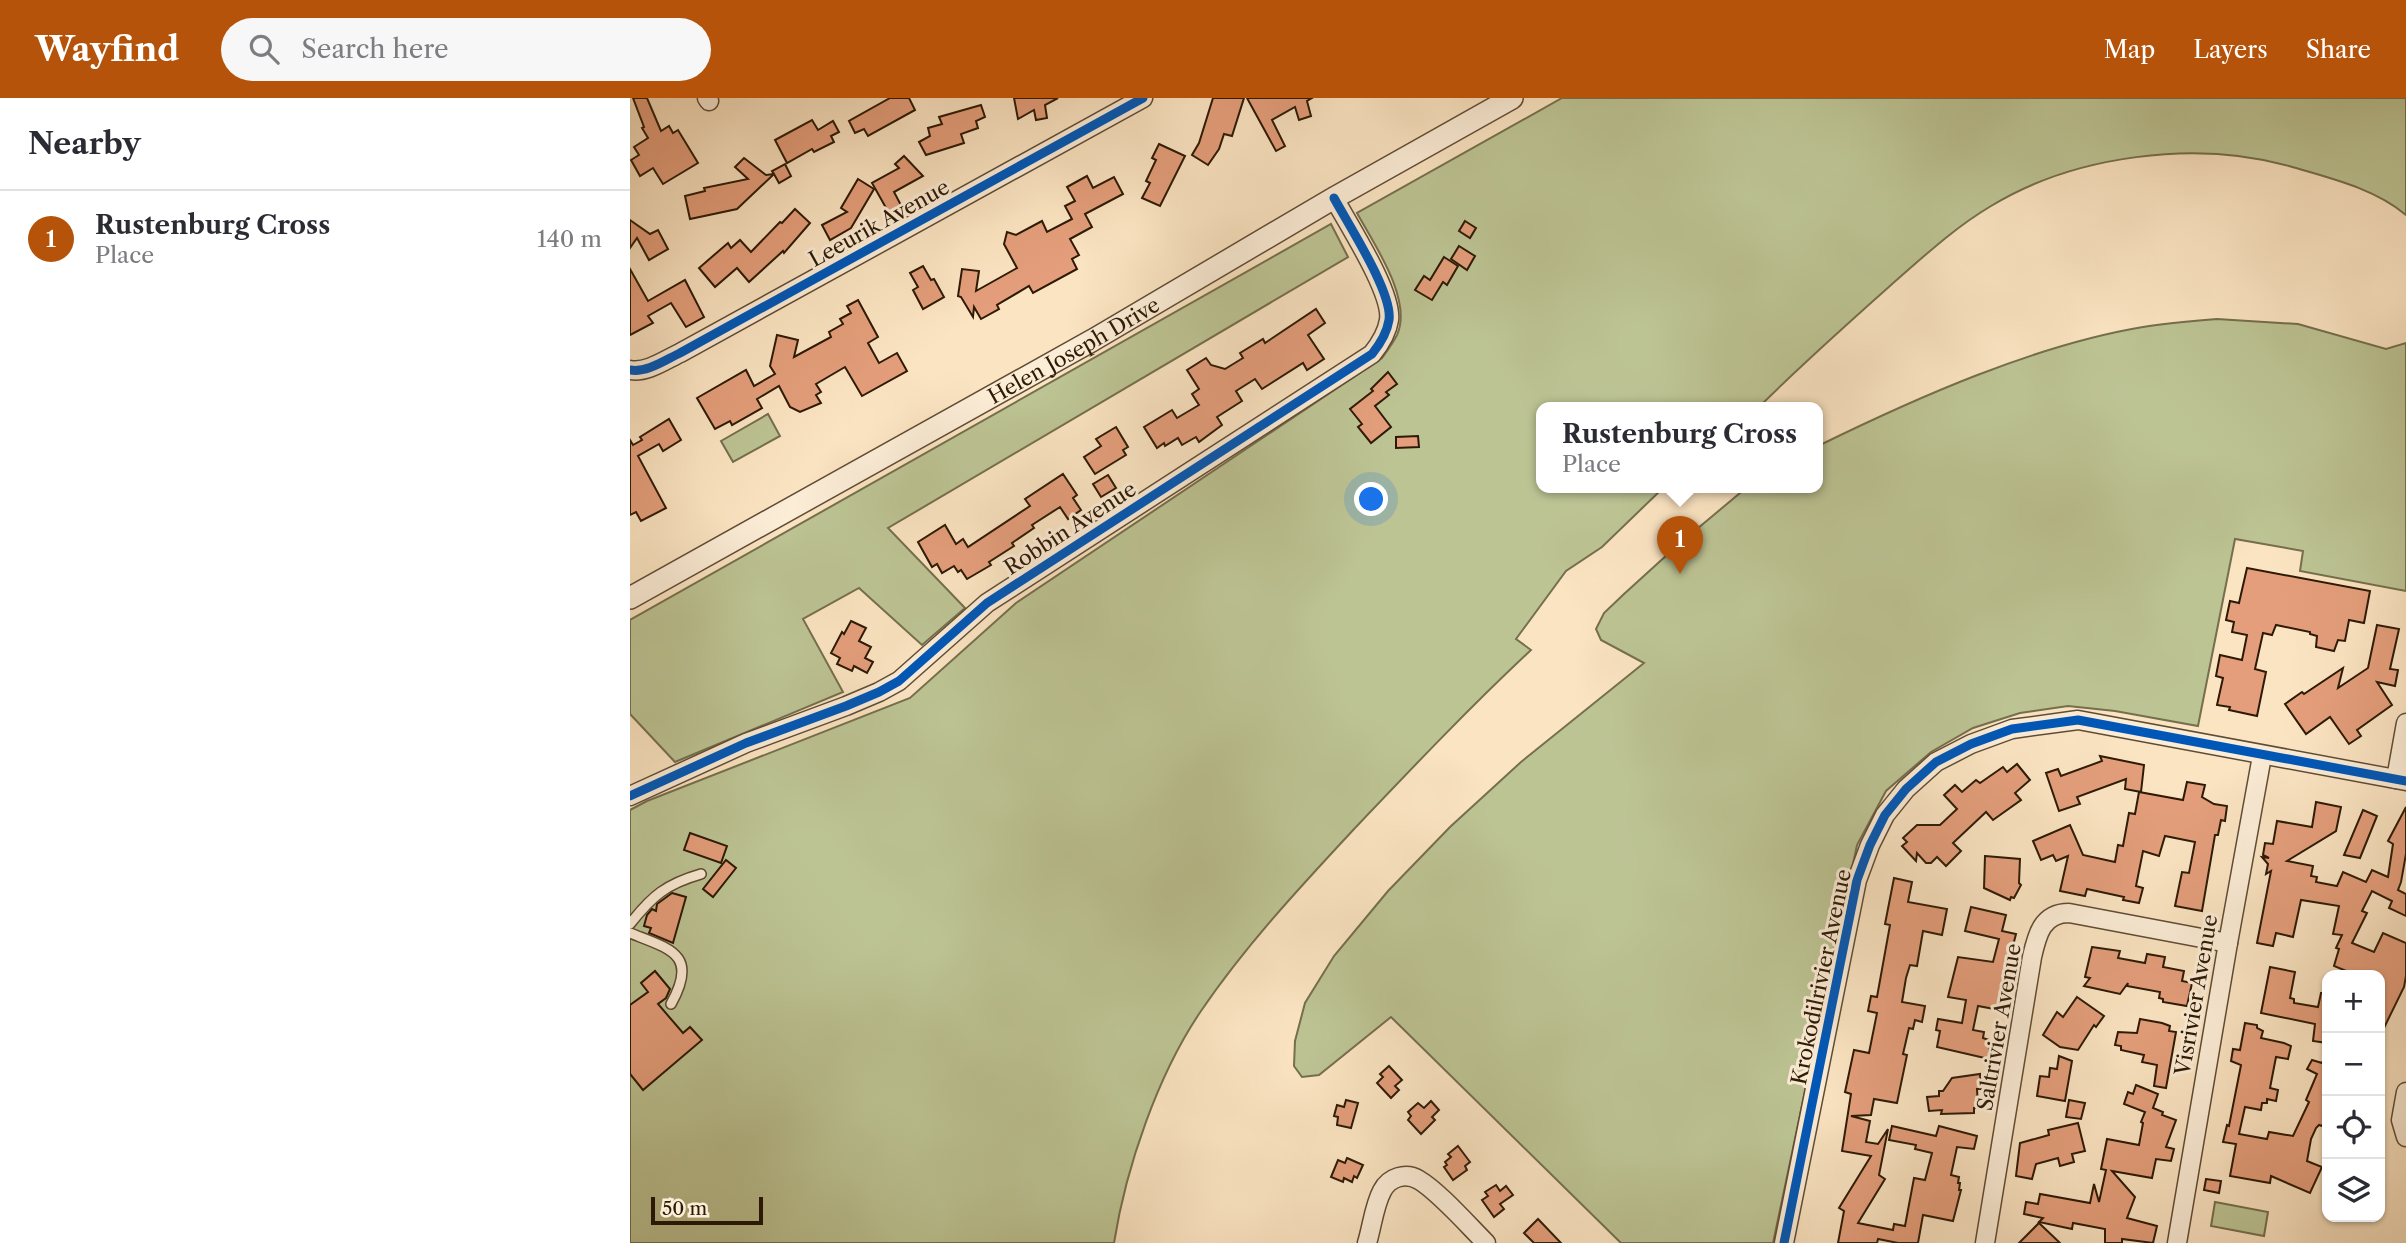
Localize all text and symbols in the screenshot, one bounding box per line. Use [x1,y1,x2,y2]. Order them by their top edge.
search box [221,18,711,81]
text: Wayfind [35,29,179,70]
icon: search [245,30,283,68]
text: Search here [301,33,449,65]
text: Map [2104,35,2155,64]
text: Layers [2193,35,2268,64]
text: Share [2306,35,2371,64]
text: Nearby [28,125,141,162]
street label: Leeurik Avenue [804,174,954,272]
text: Rustenburg Cross [95,209,330,241]
text: 1 [46,225,56,253]
text: 140 m [537,225,602,253]
text: Place [95,241,154,269]
street label: Helen Joseph Drive [983,291,1164,409]
popup [1536,402,1823,493]
text: Rustenburg Cross [1562,418,1797,450]
text: Place [1562,450,1621,478]
street label: Robbin Avenue [999,476,1141,580]
your location [1354,482,1388,516]
pin: 1 [1657,516,1703,574]
street label: Krokodilrivier Avenue [1786,867,1856,1087]
street label: Visrivier Avenue [2169,913,2222,1078]
street label: Saltrivier Avenue [1972,941,2026,1113]
map controls [2322,970,2385,1222]
button: + [2322,970,2385,1033]
button: − [2322,1033,2385,1096]
button: locate [2322,1096,2385,1159]
button: layers [2322,1159,2385,1222]
scale bar [651,1194,763,1226]
text: 50 m [662,1197,707,1220]

